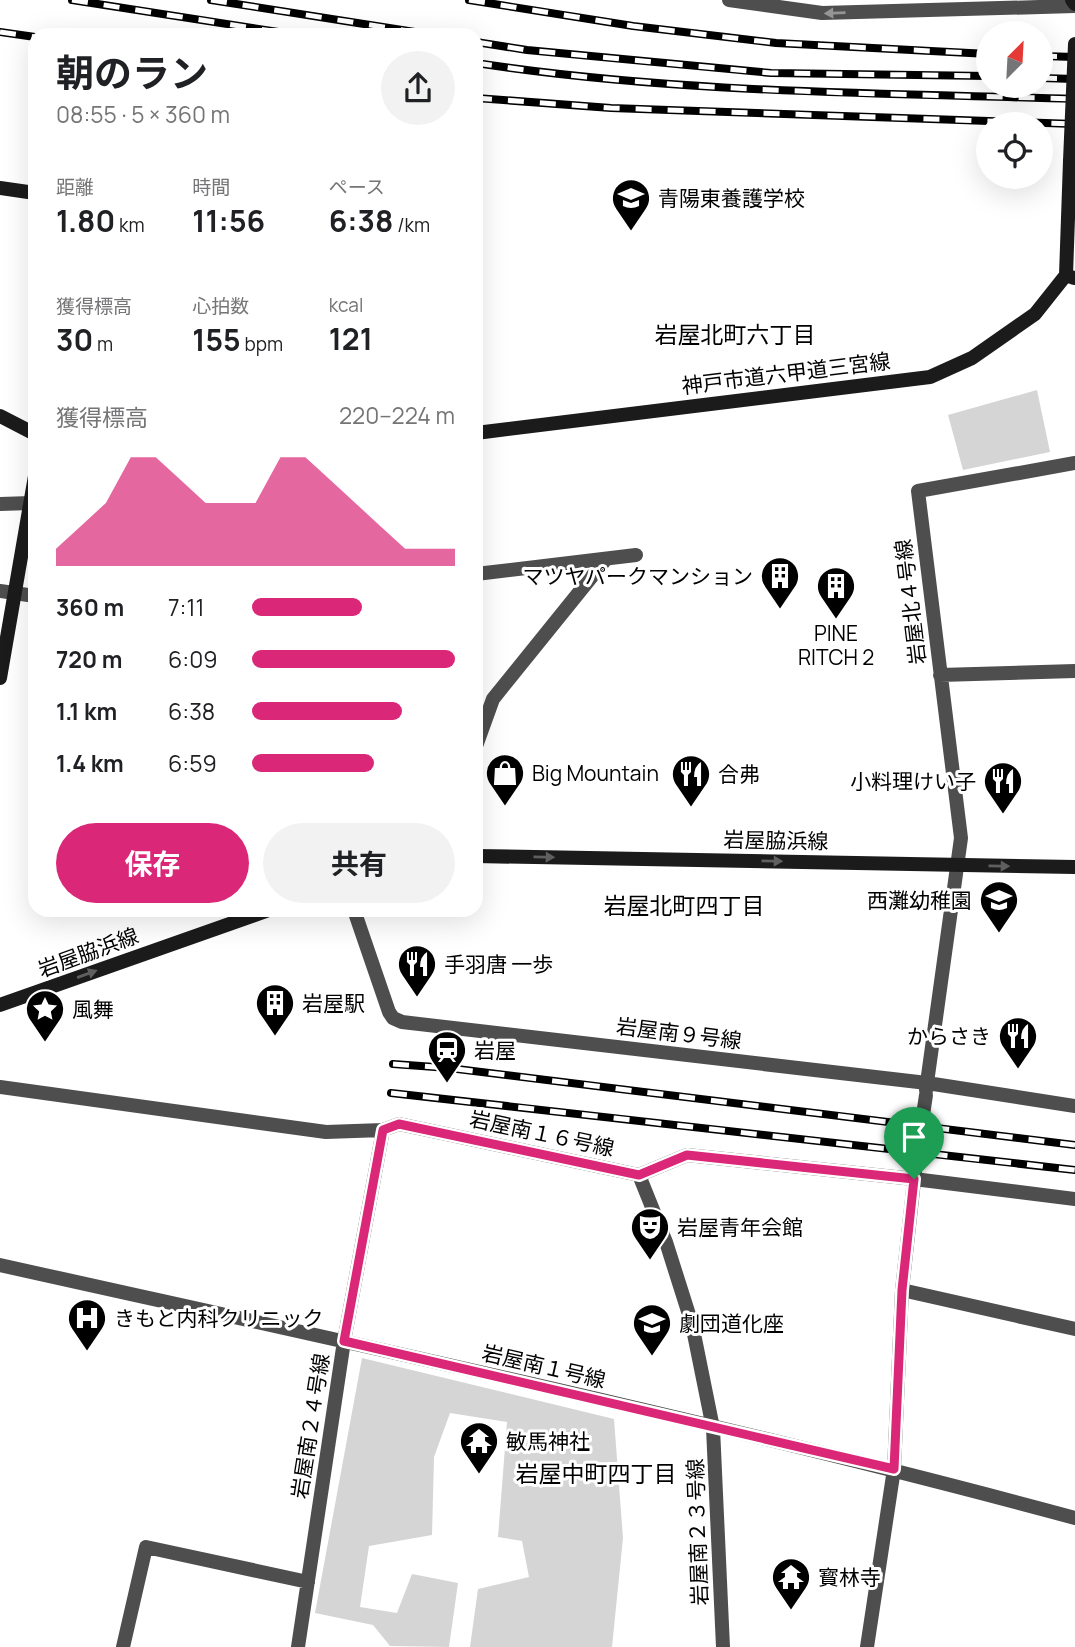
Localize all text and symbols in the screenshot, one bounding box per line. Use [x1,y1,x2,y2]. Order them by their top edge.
one-way arrow [824,7,846,18]
north arrow [976,21,1054,98]
map controls [976,21,1053,189]
text: 朝のラン [56,46,208,98]
button: share [381,51,455,125]
text: 08:55 · 5 × 360 m [56,98,230,130]
button: locate [976,112,1053,189]
text: 距離 [56,174,94,200]
text: 時間 [192,174,230,200]
text: ペース [329,174,385,200]
school or university icon: 青陽東養護学校 [610,177,652,232]
place label: 青陽東養護学校 [658,184,805,212]
text: 1.80 [56,200,115,241]
text: 11:56 [192,200,265,241]
text: 6:38 [329,200,393,241]
text: km [115,212,145,238]
text: /km [393,212,430,238]
text: kcal [329,292,363,318]
text: 獲得標高 [56,293,132,319]
text: 心拍数 [192,293,249,319]
text: 121 [329,318,373,359]
district label: 岩屋北町六丁目 [655,318,816,350]
text: 30 [56,319,93,360]
text: 155 [192,319,241,360]
text: m [93,331,113,357]
text: bpm [241,331,283,357]
street label: 神戸市道六甲道三宮線 [680,346,892,400]
text: 220–224 m [339,399,455,431]
text: 獲得標高 [56,401,148,433]
street label: 岩屋北４号線 [888,538,932,666]
building icon: マツヤパークマンション [759,555,801,610]
place label: マツヤパークマンション [522,562,753,590]
building icon: PINE RITCH 2 [815,565,857,620]
text: 360 m [56,591,124,623]
text: 7:11 [168,591,204,623]
place label: PINE RITCH 2 [798,619,874,671]
text: 720 m [56,643,122,675]
text: 6:09 [168,643,217,675]
text: 1.1 km [56,695,117,727]
text: 6:38 [168,695,215,727]
text: 1.4 km [56,747,124,779]
text: 6:59 [168,747,217,779]
shop icon: Big Mountain [484,752,526,807]
restaurant icon: 合弗 [670,753,712,808]
place label: Big Mountain [532,759,659,787]
place label: 合弗 [718,760,760,788]
restaurant icon: 小料理けい子 [982,760,1024,815]
place label: 小料理けい子 [850,767,976,795]
button: 保存 [56,823,249,903]
button: 共有 [263,823,455,903]
street label: 岩屋脇浜線 [723,825,829,855]
one-way arrow [533,851,555,863]
one-way arrow [761,855,783,867]
one-way arrow [988,860,1010,872]
school or university icon: 西灘幼稚園 [978,879,1020,934]
place label: 西灘幼稚園 [867,886,972,914]
district label: 岩屋北町四丁目 [604,889,765,921]
street label: 岩屋脇浜線 [34,921,142,983]
restaurant icon: 手羽唐 一歩 [396,943,438,998]
place label: 手羽唐 一歩 [444,950,553,978]
one-way arrow [77,968,98,979]
building icon: 岩屋駅 [254,982,296,1037]
place icon: 風舞 [24,988,66,1043]
place label: 岩屋駅 [302,989,365,1017]
place label: 風舞 [72,995,114,1023]
street label: 岩屋南９号線 [615,1011,743,1055]
restaurant icon: からさき [997,1015,1039,1070]
place label: からさき [907,1022,991,1050]
station icon: 岩屋 [426,1029,468,1084]
place label: 岩屋 [474,1036,516,1064]
street label: 岩屋南１６号線 [467,1104,617,1162]
pin [884,1107,944,1179]
icon: arrive [895,1118,933,1156]
theatre icon: 岩屋青年会館 [629,1206,671,1261]
place label: 岩屋青年会館 [677,1213,803,1241]
hospital icon: きもと内科クリニック [66,1297,108,1352]
school or university icon: 劇団道化座 [631,1302,673,1357]
place label: きもと内科クリニック [114,1304,324,1332]
place label: 劇団道化座 [679,1309,784,1337]
street label: 岩屋南１号線 [479,1338,609,1394]
street label: 岩屋南２４号線 [285,1351,335,1501]
temple icon: 敏馬神社 [458,1420,500,1475]
place label: 敏馬神社 [506,1427,590,1455]
district label: 岩屋中町四丁目 [516,1457,677,1489]
street label: 岩屋南２３号線 [680,1458,714,1606]
temple icon: 寳林寺 [770,1556,812,1611]
place label: 寳林寺 [818,1563,881,1591]

